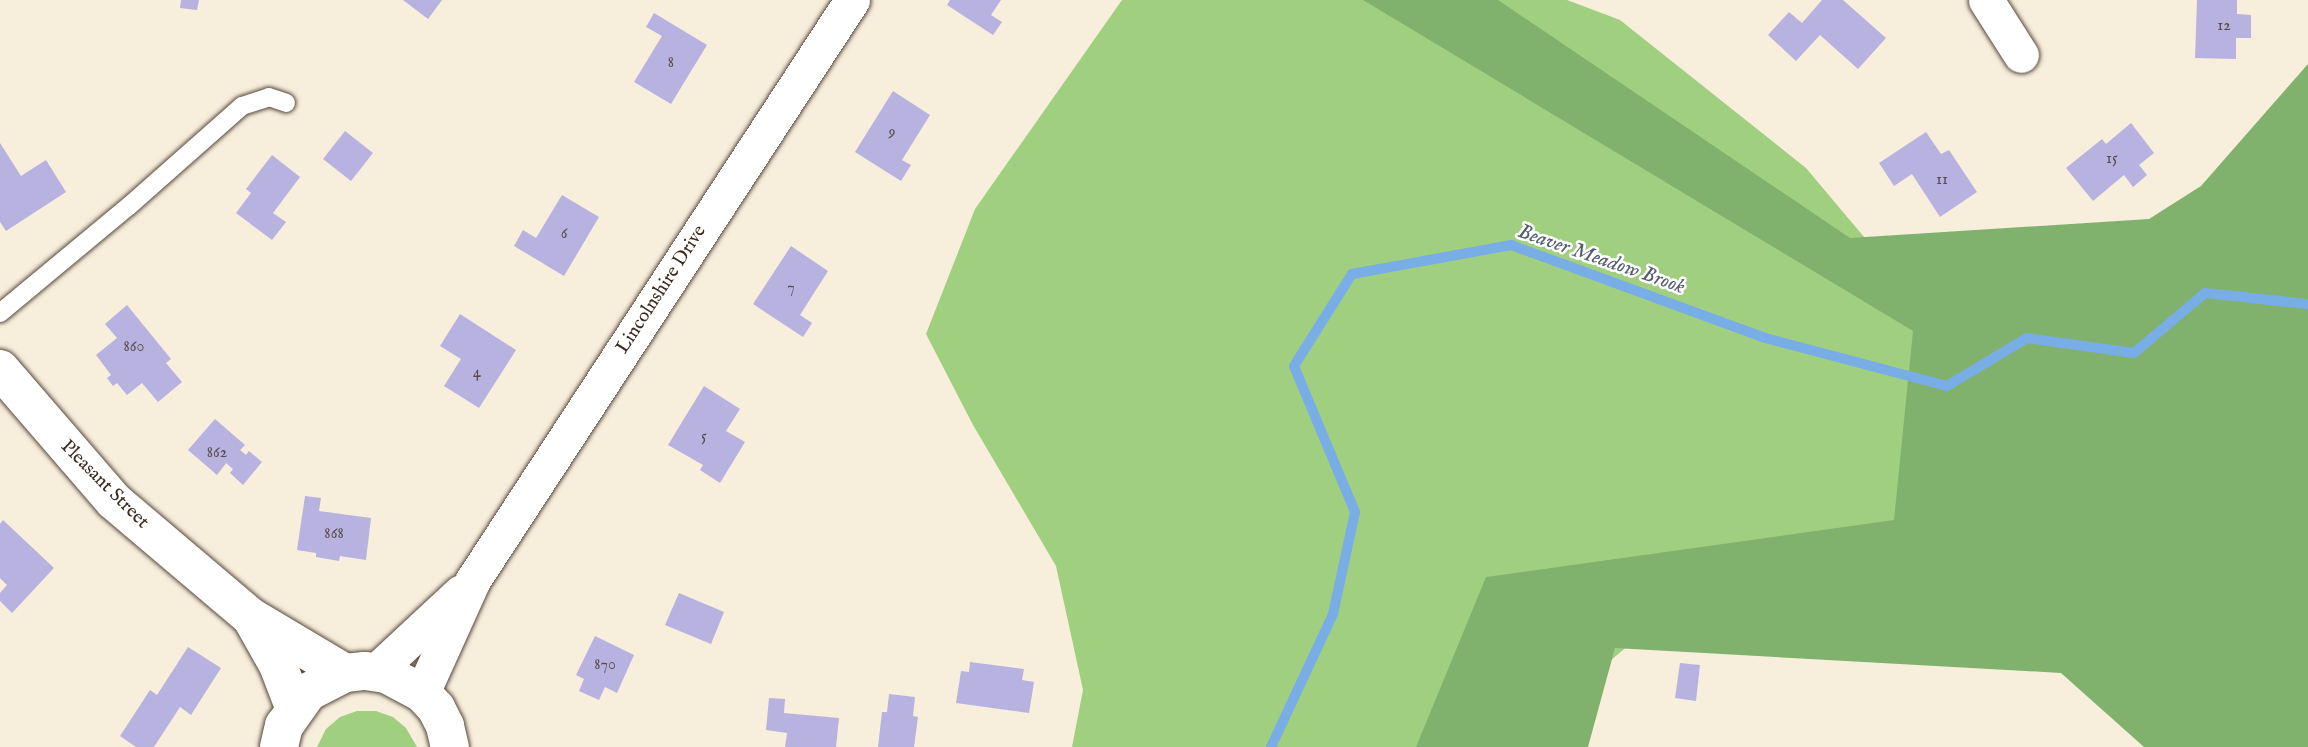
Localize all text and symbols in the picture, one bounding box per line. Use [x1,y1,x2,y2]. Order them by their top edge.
house number: 12 [2217,16,2231,36]
house number: 8 [668,53,674,73]
house number: 9 [889,123,895,143]
house number: 15 [2106,149,2118,169]
house number: 11 [1936,170,1948,190]
water label: Beaver Meadow Brook [1514,220,1688,300]
street label: Lincolnshire Drive [612,222,712,358]
house number: 6 [561,224,567,244]
house number: 7 [787,278,795,298]
house number: 860 [124,337,144,357]
house number: 4 [473,363,481,383]
house number: 5 [701,427,707,447]
street label: Pleasant Street [55,436,153,534]
house number: 862 [207,443,227,463]
house number: 868 [324,524,344,544]
house number: 870 [594,655,616,675]

